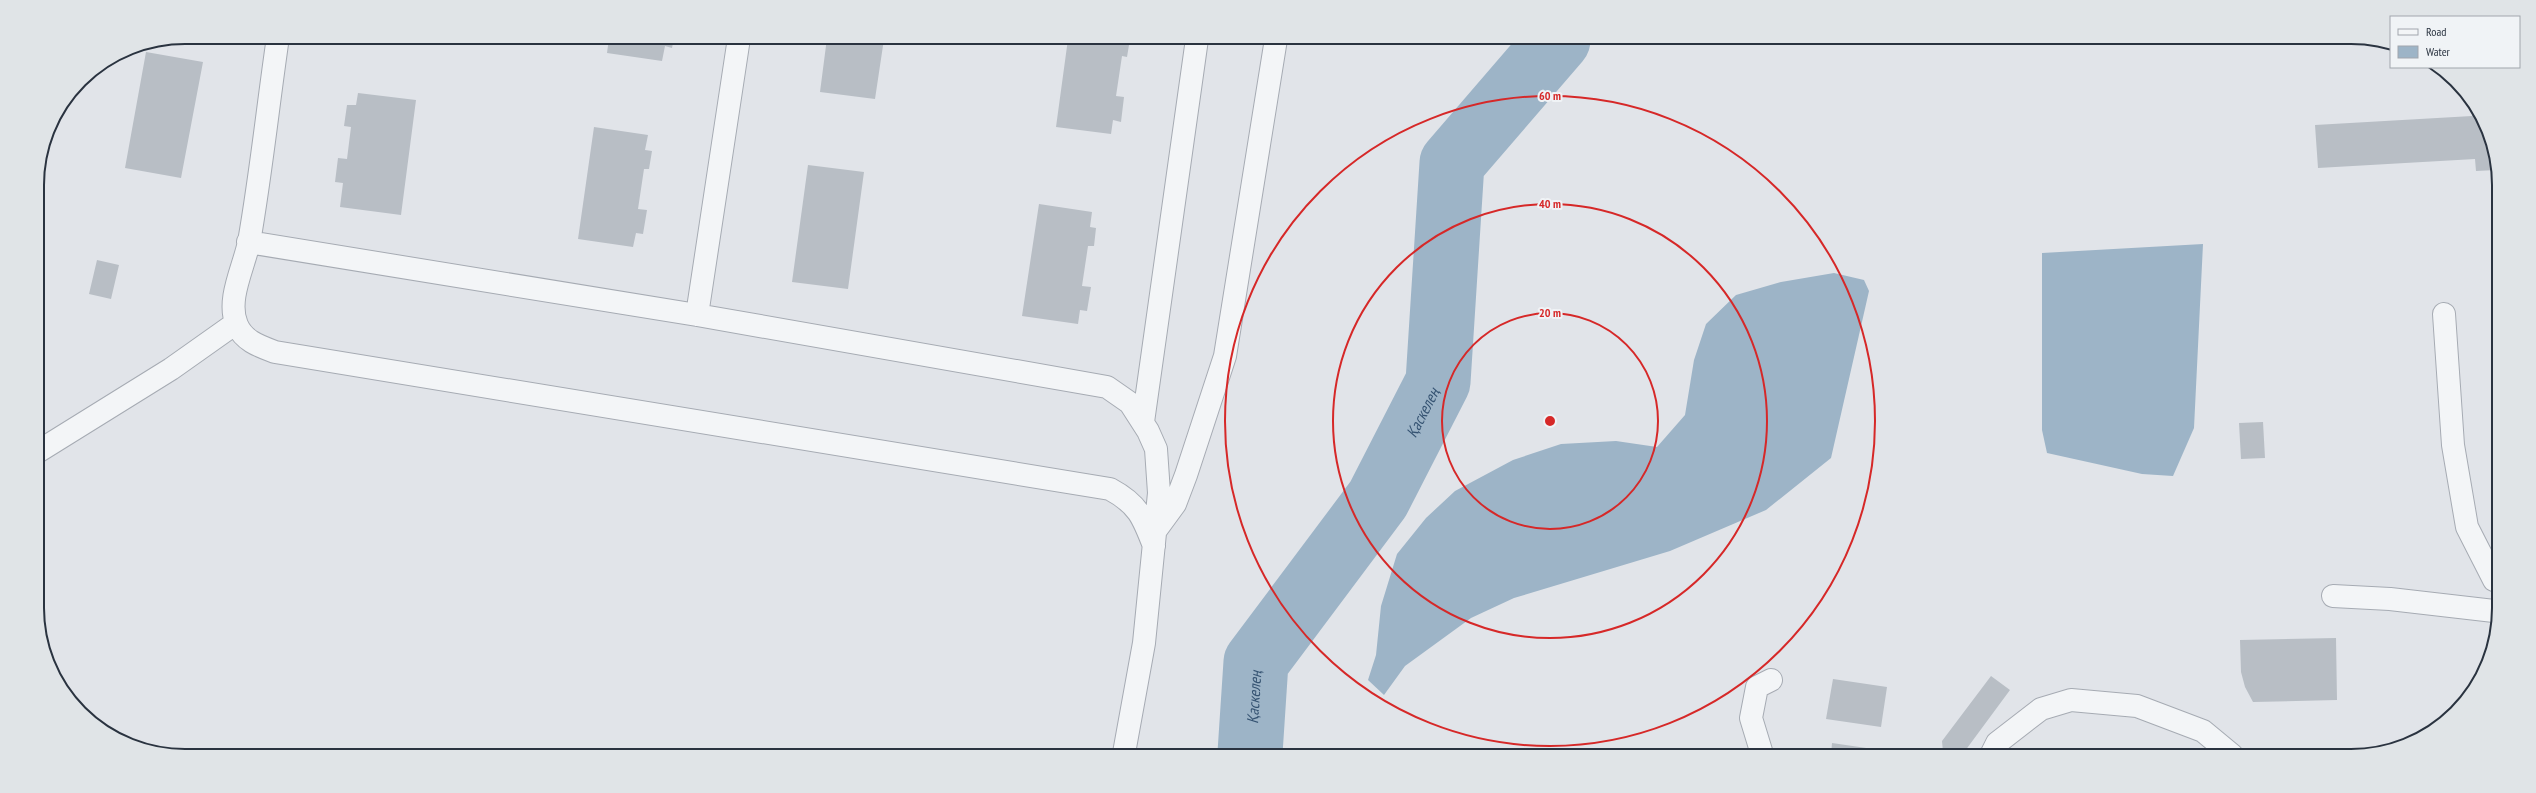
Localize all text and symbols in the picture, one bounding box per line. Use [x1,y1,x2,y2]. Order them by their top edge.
legend [2390,16,2520,68]
text: Road [2426,24,2446,39]
text: Water [2426,44,2451,59]
text: 60 m [1539,88,1561,103]
text: 40 m [1539,196,1561,211]
text: 20 m [1539,305,1561,320]
water label: Қаскелең [1401,383,1444,441]
centre of rings [1543,414,1557,428]
water label: Қаскелең [1242,668,1266,724]

